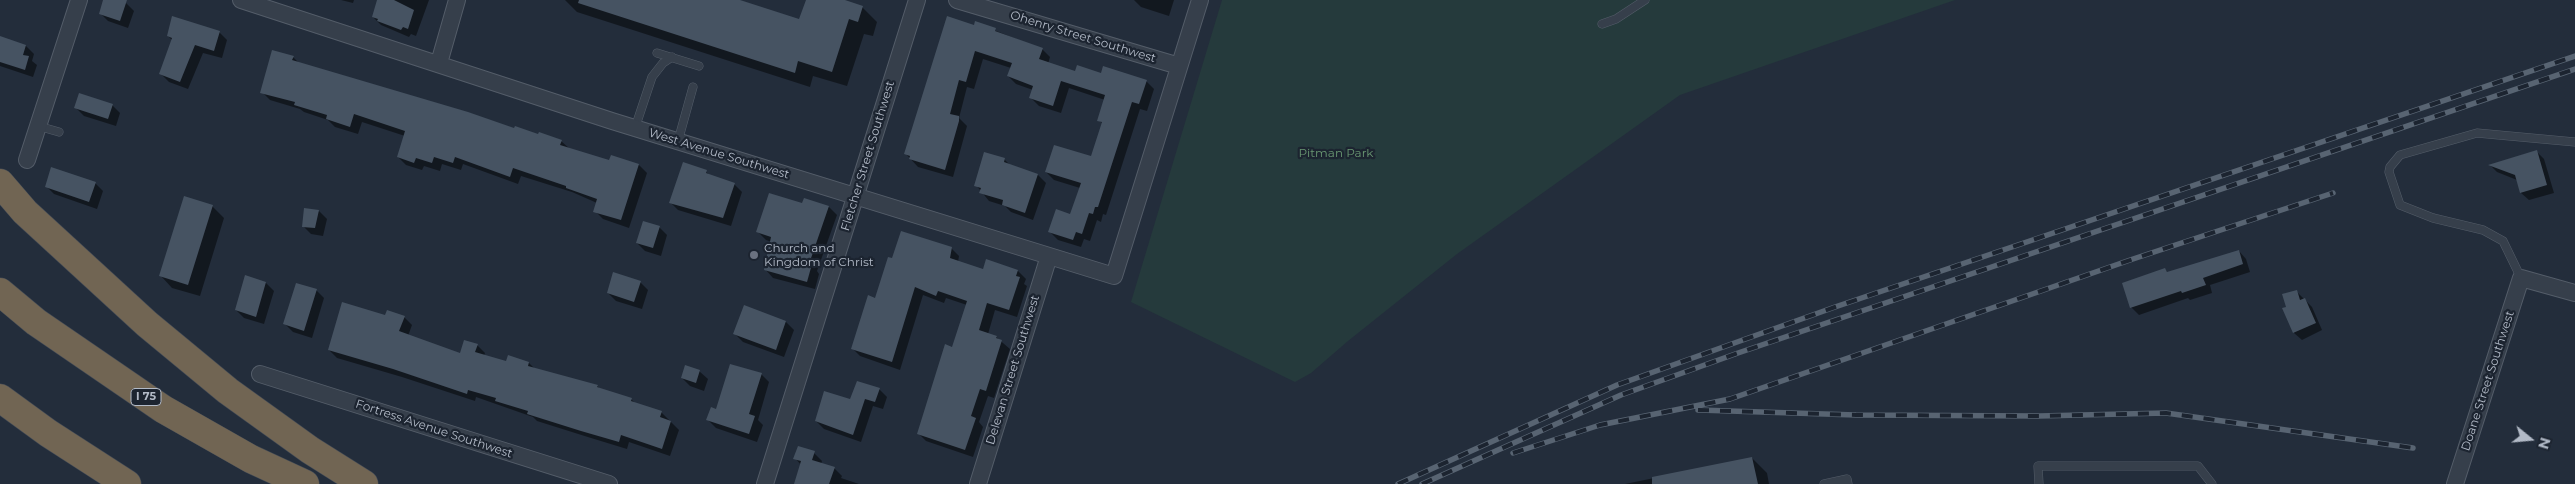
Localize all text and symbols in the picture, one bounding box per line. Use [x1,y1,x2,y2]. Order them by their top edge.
street label: Ohenry Street Southwest [1008,8,1158,66]
street label: Fletcher Street Southwest [838,79,898,233]
street label: West Avenue Southwest [647,126,791,182]
park label: Pitman Park [1298,146,1374,160]
place label: Church and Kingdom of Christ [764,241,874,269]
marker: Church and Kingdom of Christ [748,249,760,261]
street label: Delevan Street Southwest [983,293,1043,447]
street label: Doane Street Southwest [2459,309,2517,453]
road number: I 75 [131,388,161,406]
street label: Fortress Avenue Southwest [354,397,514,461]
north arrow [2505,414,2555,464]
text: N [2534,435,2555,451]

